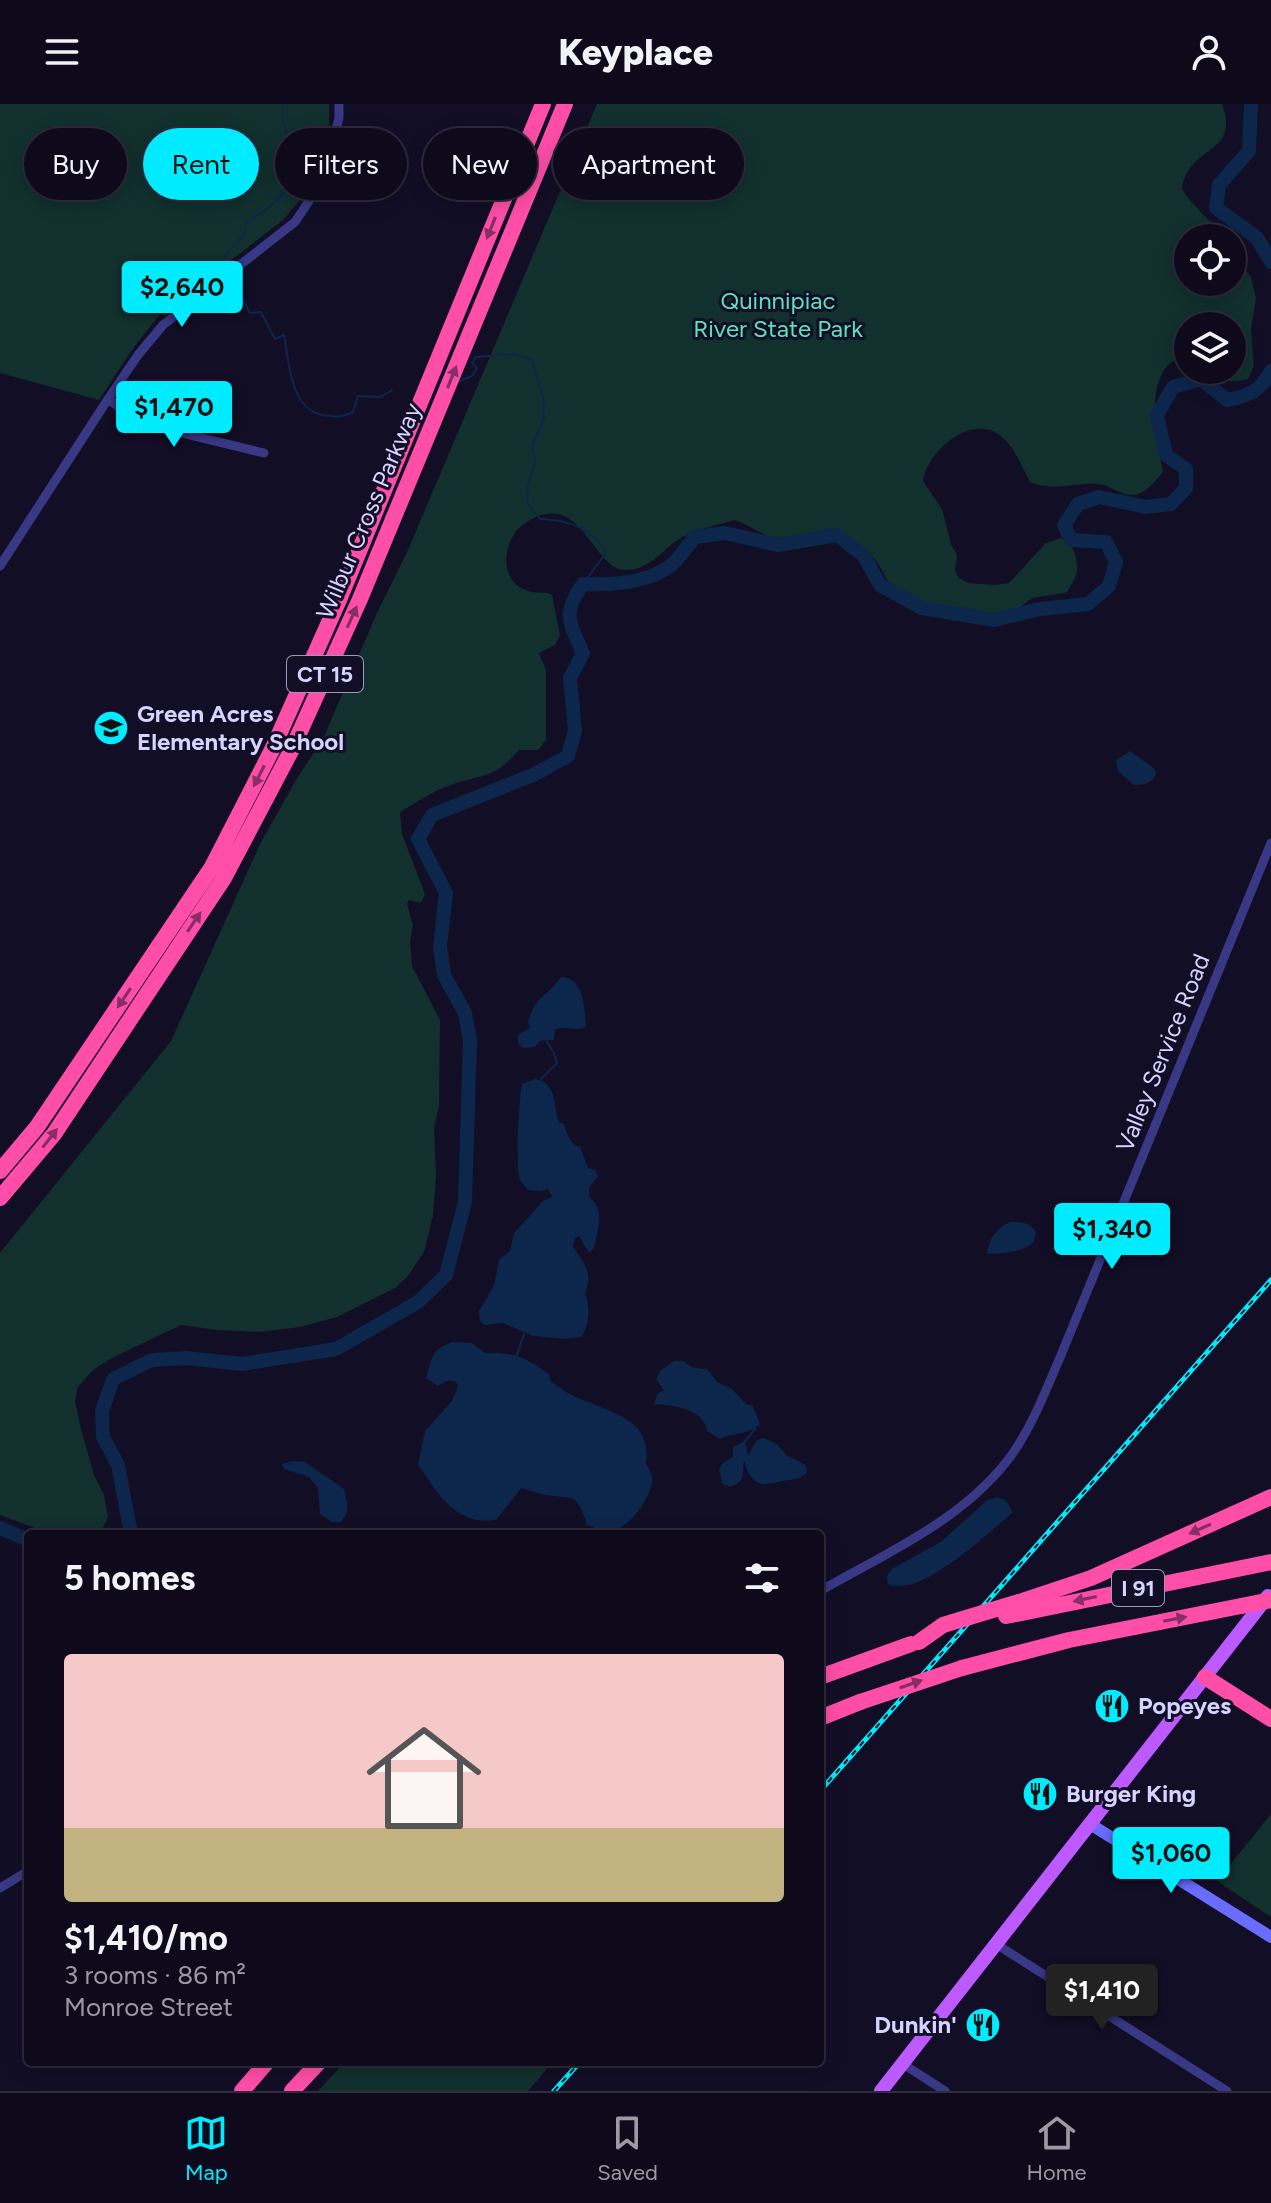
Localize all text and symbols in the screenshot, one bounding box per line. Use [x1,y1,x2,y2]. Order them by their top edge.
icon: menu [40,30,84,74]
icon: person [1187,30,1231,74]
text: Keyplace [558,31,713,74]
chip: Buy [24,128,127,200]
chip: Rent [143,128,259,200]
chip: Filters [275,128,407,200]
chip: New [423,128,537,200]
chip: Apartment [553,128,744,200]
one-way arrow [485,216,498,240]
map controls [1174,224,1246,384]
button: locate [1174,224,1246,296]
pin: $2,640 [117,261,247,329]
text: $2,640 [140,271,224,303]
park label: Quinnipiac River State Park [693,286,863,343]
button: layers [1174,312,1246,384]
one-way arrow [445,365,458,389]
pin: $1,470 [109,381,239,449]
text: $1,470 [134,391,214,423]
street label: Wilbur Cross Parkway [310,398,427,623]
one-way arrow [345,605,358,629]
road number: CT 15 [287,656,363,692]
place label: Green Acres Elementary School [137,699,344,756]
school or university icon: Green Acres Elementary School [92,709,130,747]
one-way arrow [252,765,266,788]
one-way arrow [187,912,202,933]
street label: Valley Service Road [1110,950,1216,1156]
one-way arrow [117,987,132,1009]
one-way arrow [41,1128,57,1148]
pin: $1,340 [1047,1203,1177,1271]
text: $1,340 [1072,1213,1152,1245]
one-way arrow [1188,1522,1211,1535]
icon: filters [740,1556,784,1600]
text: 5 homes [64,1558,195,1599]
road number: I 91 [1112,1570,1164,1606]
one-way arrow [1072,1593,1097,1606]
one-way arrow [1163,1612,1188,1624]
one-way arrow [899,1677,923,1689]
restaurant icon: Popeyes [1093,1687,1131,1725]
place label: Popeyes [1138,1691,1231,1720]
icon: home [352,1706,496,1850]
restaurant icon: Burger King [1021,1775,1059,1813]
place label: Burger King [1066,1779,1196,1808]
pin: $1,060 [1106,1827,1236,1895]
text: $1,060 [1131,1837,1211,1869]
text: $1,410/mo [64,1918,228,1959]
text: 3 rooms · 86 m² [64,1959,246,1991]
pin: $1,410 [1037,1964,1167,2032]
text: $1,410 [1064,1974,1140,2006]
text: Monroe Street [64,1991,233,2023]
restaurant icon: Dunkin' [964,2006,1002,2044]
place label: Dunkin' [874,2010,957,2039]
tab: Map [184,2111,228,2186]
tab: Saved [597,2111,658,2186]
tab: Home [1027,2111,1087,2186]

